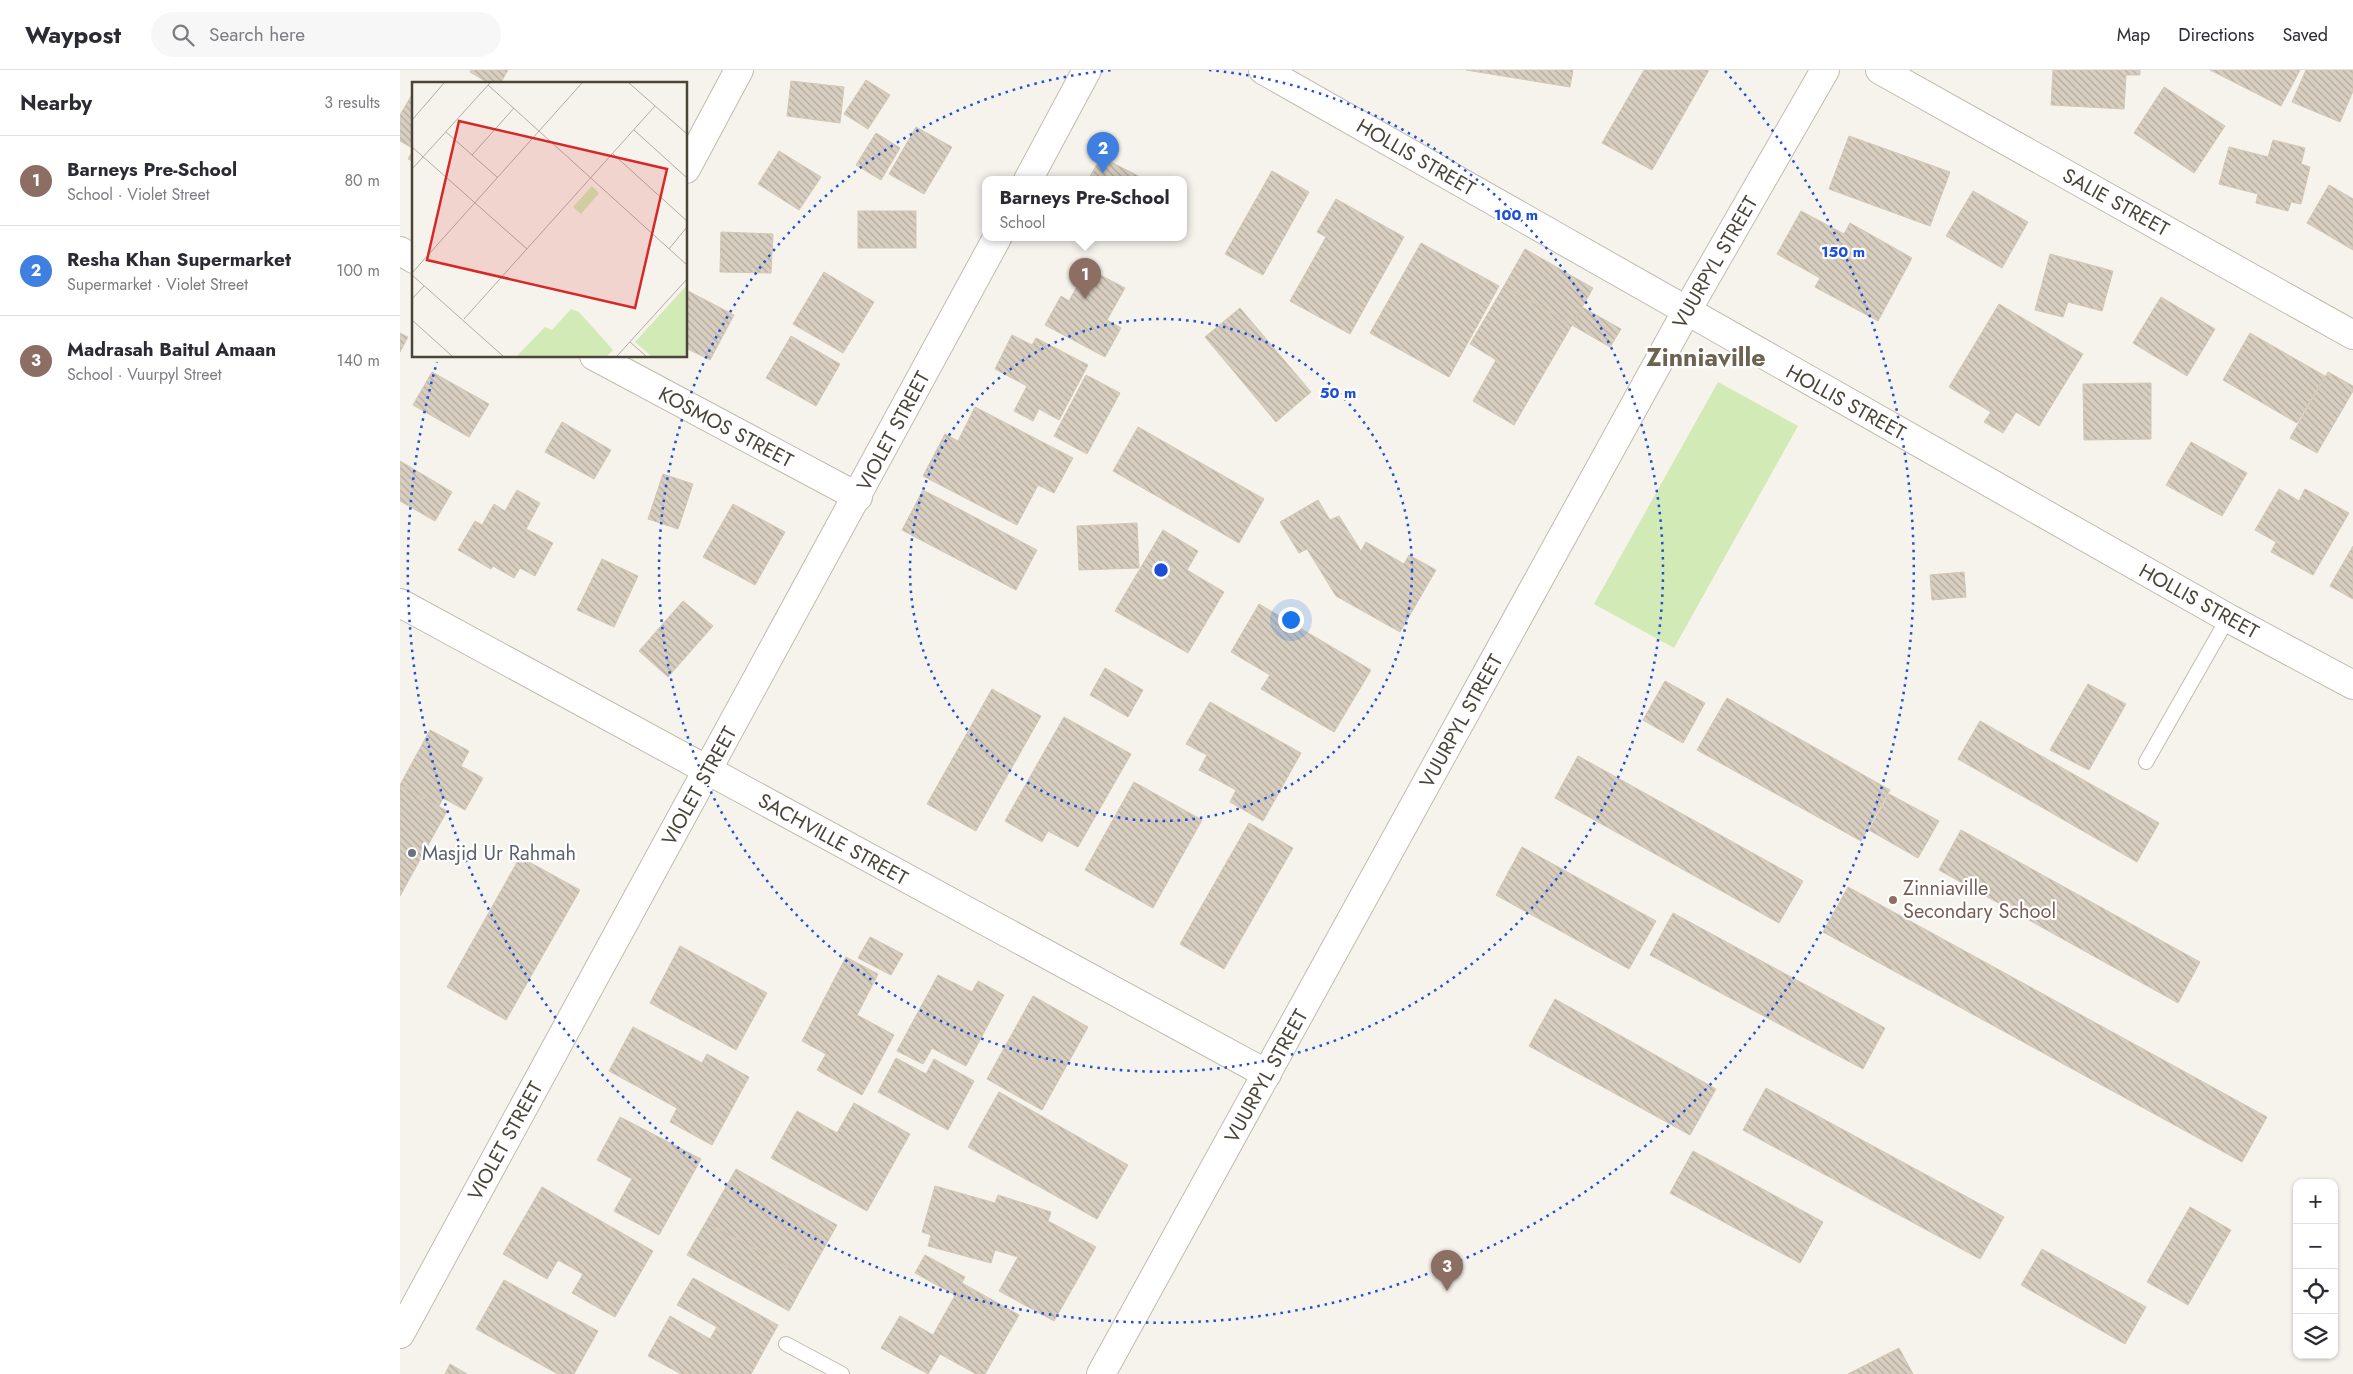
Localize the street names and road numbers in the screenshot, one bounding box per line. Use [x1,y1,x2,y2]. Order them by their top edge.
street label: HOLLIS STREET [1351,112,1481,204]
street label: SALIE STREET [2057,161,2175,244]
street label: VUURPYL STREET [1666,190,1766,334]
street label: HOLLIS STREET [1781,358,1911,448]
street label: VIOLET STREET [850,366,938,496]
street label: KOSMOS STREET [653,380,799,475]
street label: HOLLIS STREET [2134,557,2264,647]
street label: VUURPYL STREET [1413,649,1511,793]
street label: VIOLET STREET [655,721,744,851]
street label: SACHVILLE STREET [753,786,914,893]
street label: VUURPYL STREET [1218,1004,1316,1148]
street label: VIOLET STREET [461,1076,550,1206]

